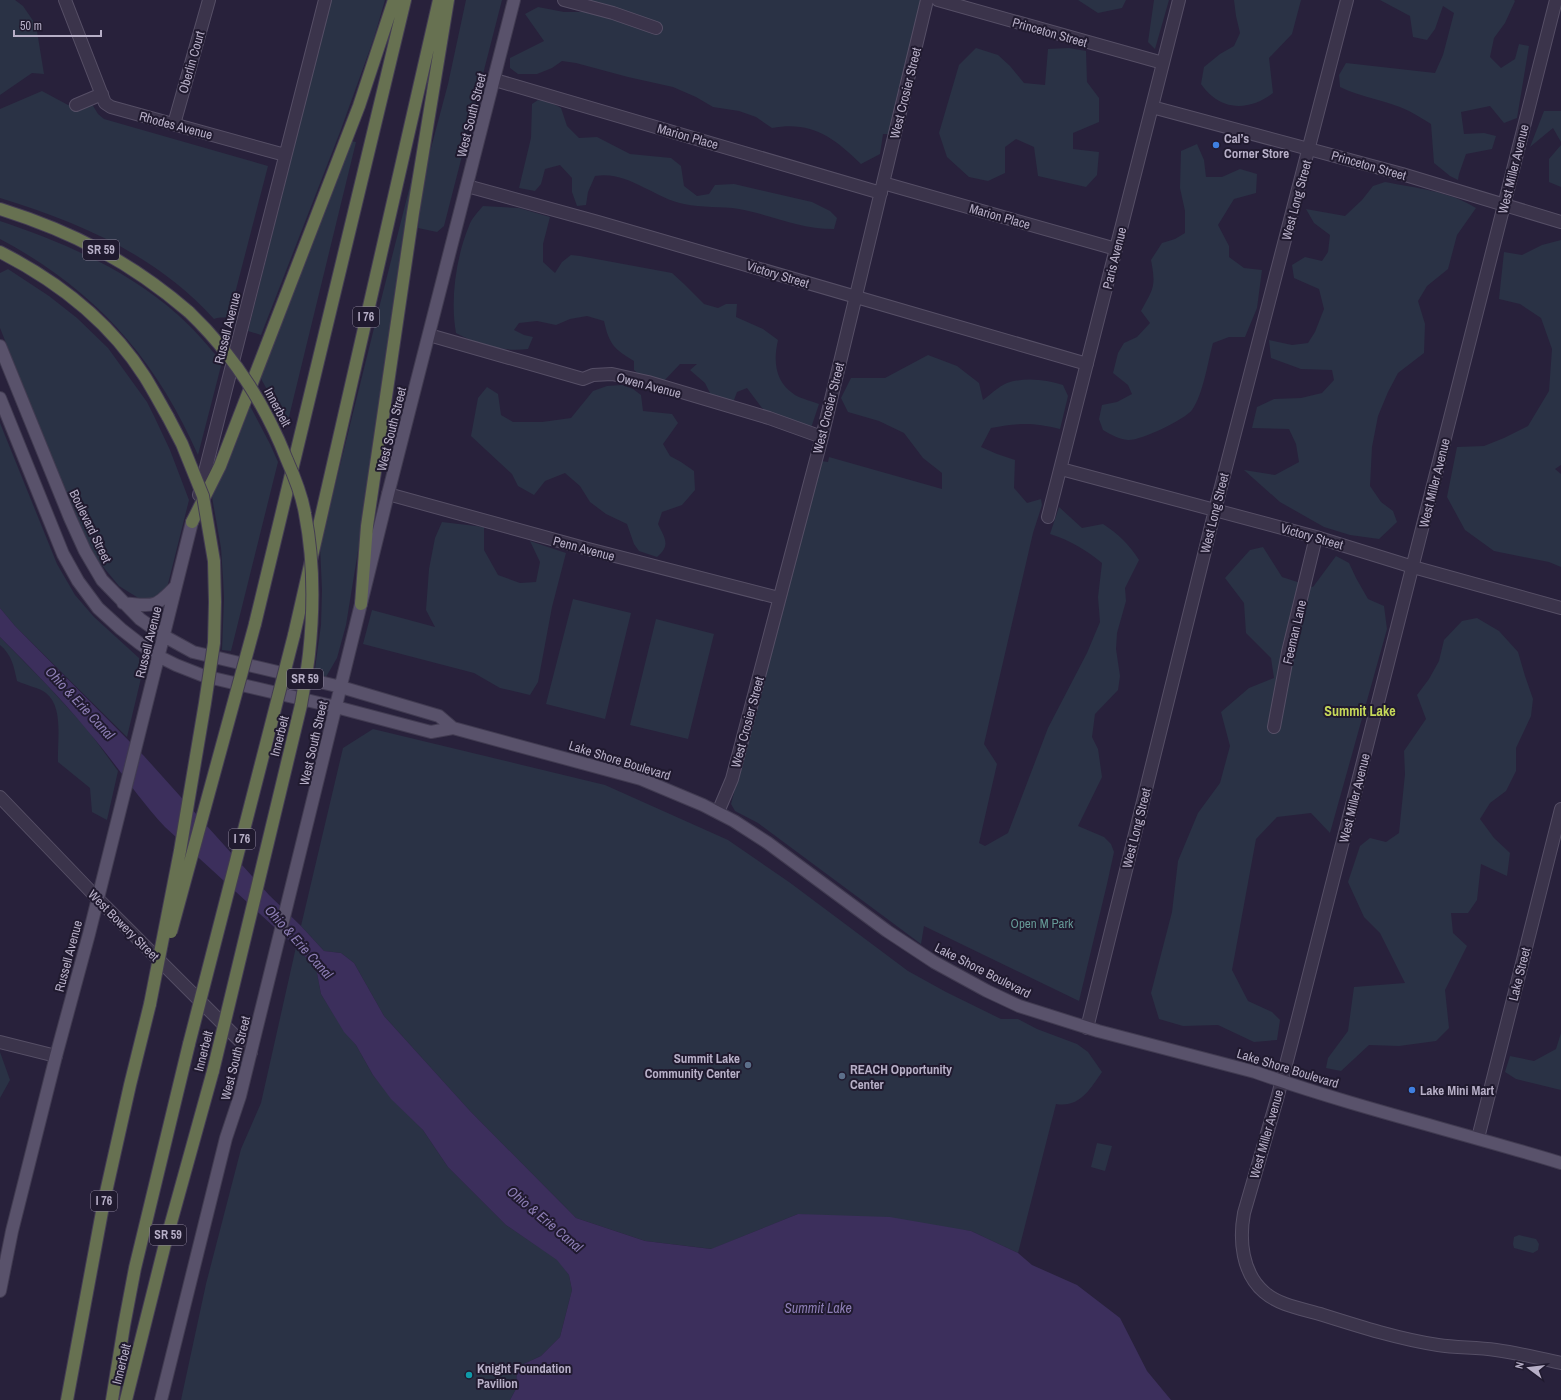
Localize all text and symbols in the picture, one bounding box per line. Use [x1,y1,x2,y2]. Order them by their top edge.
scale bar [14,12,101,38]
street label: Princeton Street [1010,14,1089,51]
text: 50 m [20,18,42,34]
street label: Oberlin Court [174,29,208,95]
street label: West Crosier Street [886,46,925,141]
street label: West South Street [453,71,490,159]
street label: Rhodes Avenue [137,108,214,143]
street label: Marion Place [655,120,720,153]
street label: West Miller Avenue [1494,123,1533,216]
place label: Cal’s Corner Store [1224,130,1289,162]
marker: Cal’s Corner Store [1211,140,1221,150]
street label: Princeton Street [1329,147,1408,184]
street label: West Long Street [1278,158,1315,242]
street label: Marion Place [967,200,1032,233]
street label: Paris Avenue [1099,225,1130,291]
road number: SR 59 [83,240,119,260]
street label: Victory Street [745,257,811,292]
street label: Russell Avenue [210,290,245,366]
road number: I 76 [353,307,379,327]
street label: West Crosier Street [809,361,848,456]
street label: Owen Avenue [615,369,683,402]
street label: Innerbelt [260,385,295,430]
street label: West South Street [373,385,410,473]
street label: West Miller Avenue [1415,437,1454,530]
street label: West Long Street [1196,471,1233,555]
street label: Boulevard Street [66,487,116,566]
street label: Victory Street [1279,519,1345,554]
street label: Penn Avenue [551,532,617,565]
street label: Feeman Lane [1279,598,1310,666]
street label: Russell Avenue [131,604,166,680]
water label: Ohio & Erie Canal [42,663,119,744]
road number: SR 59 [287,669,323,689]
street label: West Crosier Street [727,675,768,769]
street label: West South Street [295,699,331,787]
district label: Summit Lake [1324,702,1396,720]
street label: Innerbelt [266,714,293,758]
street label: Lake Shore Boulevard [567,737,673,784]
street label: West Miller Avenue [1335,752,1374,845]
street label: West Long Street [1118,786,1155,870]
road number: I 76 [229,829,255,849]
street label: West Bowery Street [84,886,163,965]
water label: Ohio & Erie Canal [261,901,337,983]
park label: Open M Park [1011,915,1074,932]
street label: Russell Avenue [51,918,86,994]
street label: Lake Shore Boulevard [932,939,1034,1002]
street label: Lake Street [1505,946,1534,1003]
street label: West South Street [217,1014,254,1102]
street label: Innerbelt [190,1029,217,1073]
street label: Lake Shore Boulevard [1235,1045,1341,1092]
place label: Summit Lake Community Center [645,1050,741,1082]
marker: Summit Lake Community Center [743,1060,753,1070]
place label: REACH Opportunity Center [850,1061,952,1093]
marker: REACH Opportunity Center [837,1071,847,1081]
place label: Lake Mini Mart [1420,1082,1494,1099]
marker: Lake Mini Mart [1407,1085,1417,1095]
street label: West Miller Avenue [1246,1088,1287,1180]
water label: Ohio & Erie Canal [504,1182,587,1256]
road number: I 76 [91,1191,117,1211]
road number: SR 59 [150,1225,186,1245]
water label: Summit Lake [784,1299,852,1317]
street label: Innerbelt [108,1342,135,1386]
north arrow [1509,1348,1549,1388]
place label: Knight Foundation Pavilion [477,1360,571,1392]
text: N [1512,1360,1527,1370]
marker: Knight Foundation Pavilion [464,1370,474,1380]

